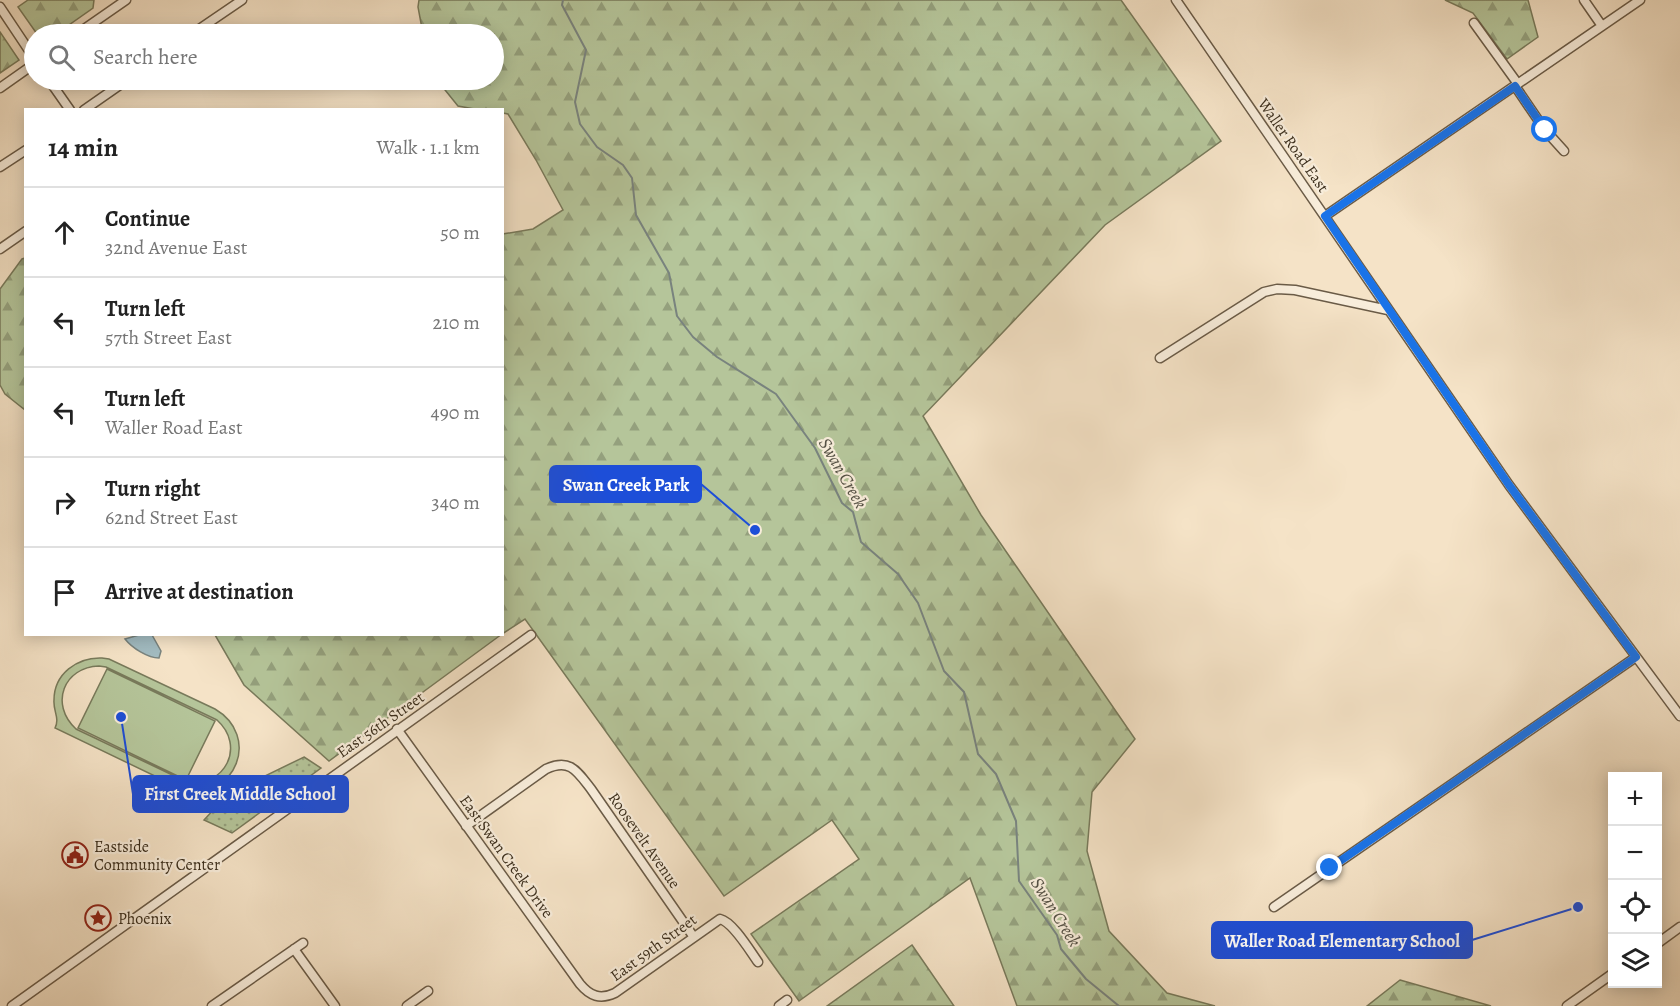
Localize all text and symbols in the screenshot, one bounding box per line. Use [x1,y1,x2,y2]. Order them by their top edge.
search box [24,24,504,90]
icon: search [45,41,78,74]
text: Search here [93,42,198,72]
street label: Waller Road East [1252,93,1334,197]
route start [1531,116,1557,142]
text: 14 min [48,130,118,165]
text: Walk · 1.1 km [377,134,480,161]
text: Continue [105,204,190,234]
icon: ahead [48,216,81,249]
text: 50 m [440,219,480,246]
text: 32nd Avenue East [105,234,247,261]
text: Turn left [105,294,185,324]
icon: left [48,306,81,339]
text: 210 m [432,309,480,336]
text: 57th Street East [105,324,232,351]
text: Turn left [105,384,185,414]
icon: left [48,396,81,429]
text: 490 m [431,399,480,426]
text: Waller Road East [105,414,243,441]
water label: Swan Creek [813,433,873,513]
callout: Swan Creek Park [550,466,701,502]
text: Swan Creek Park [563,473,690,497]
text: Turn right [105,474,201,504]
icon: right [48,486,81,519]
text: 340 m [431,489,480,516]
text: 62nd Street East [105,504,238,531]
icon: arrive [48,576,81,609]
text: Arrive at destination [105,577,294,607]
street label: East 56th Street [332,687,429,763]
map controls [1608,772,1662,988]
button: + [1608,772,1662,826]
callout: First Creek Middle School [133,776,348,812]
text: First Creek Middle School [144,782,336,806]
street label: Roosevelt Avenue [603,788,686,893]
street label: East Swan Creek Drive [454,791,558,923]
button: − [1608,826,1662,880]
place label: Eastside Community Center [94,836,220,876]
public building icon: Eastside Community Center [60,840,90,870]
route end [1316,854,1342,880]
water label: Swan Creek [1025,873,1087,951]
button: locate [1608,880,1662,934]
place icon: Phoenix [83,903,113,933]
place label: Phoenix [118,908,172,930]
street label: East 59th Street [606,909,701,987]
callout: Waller Road Elementary School [1212,922,1472,958]
text: Waller Road Elementary School [1223,929,1460,953]
button: layers [1608,934,1662,988]

